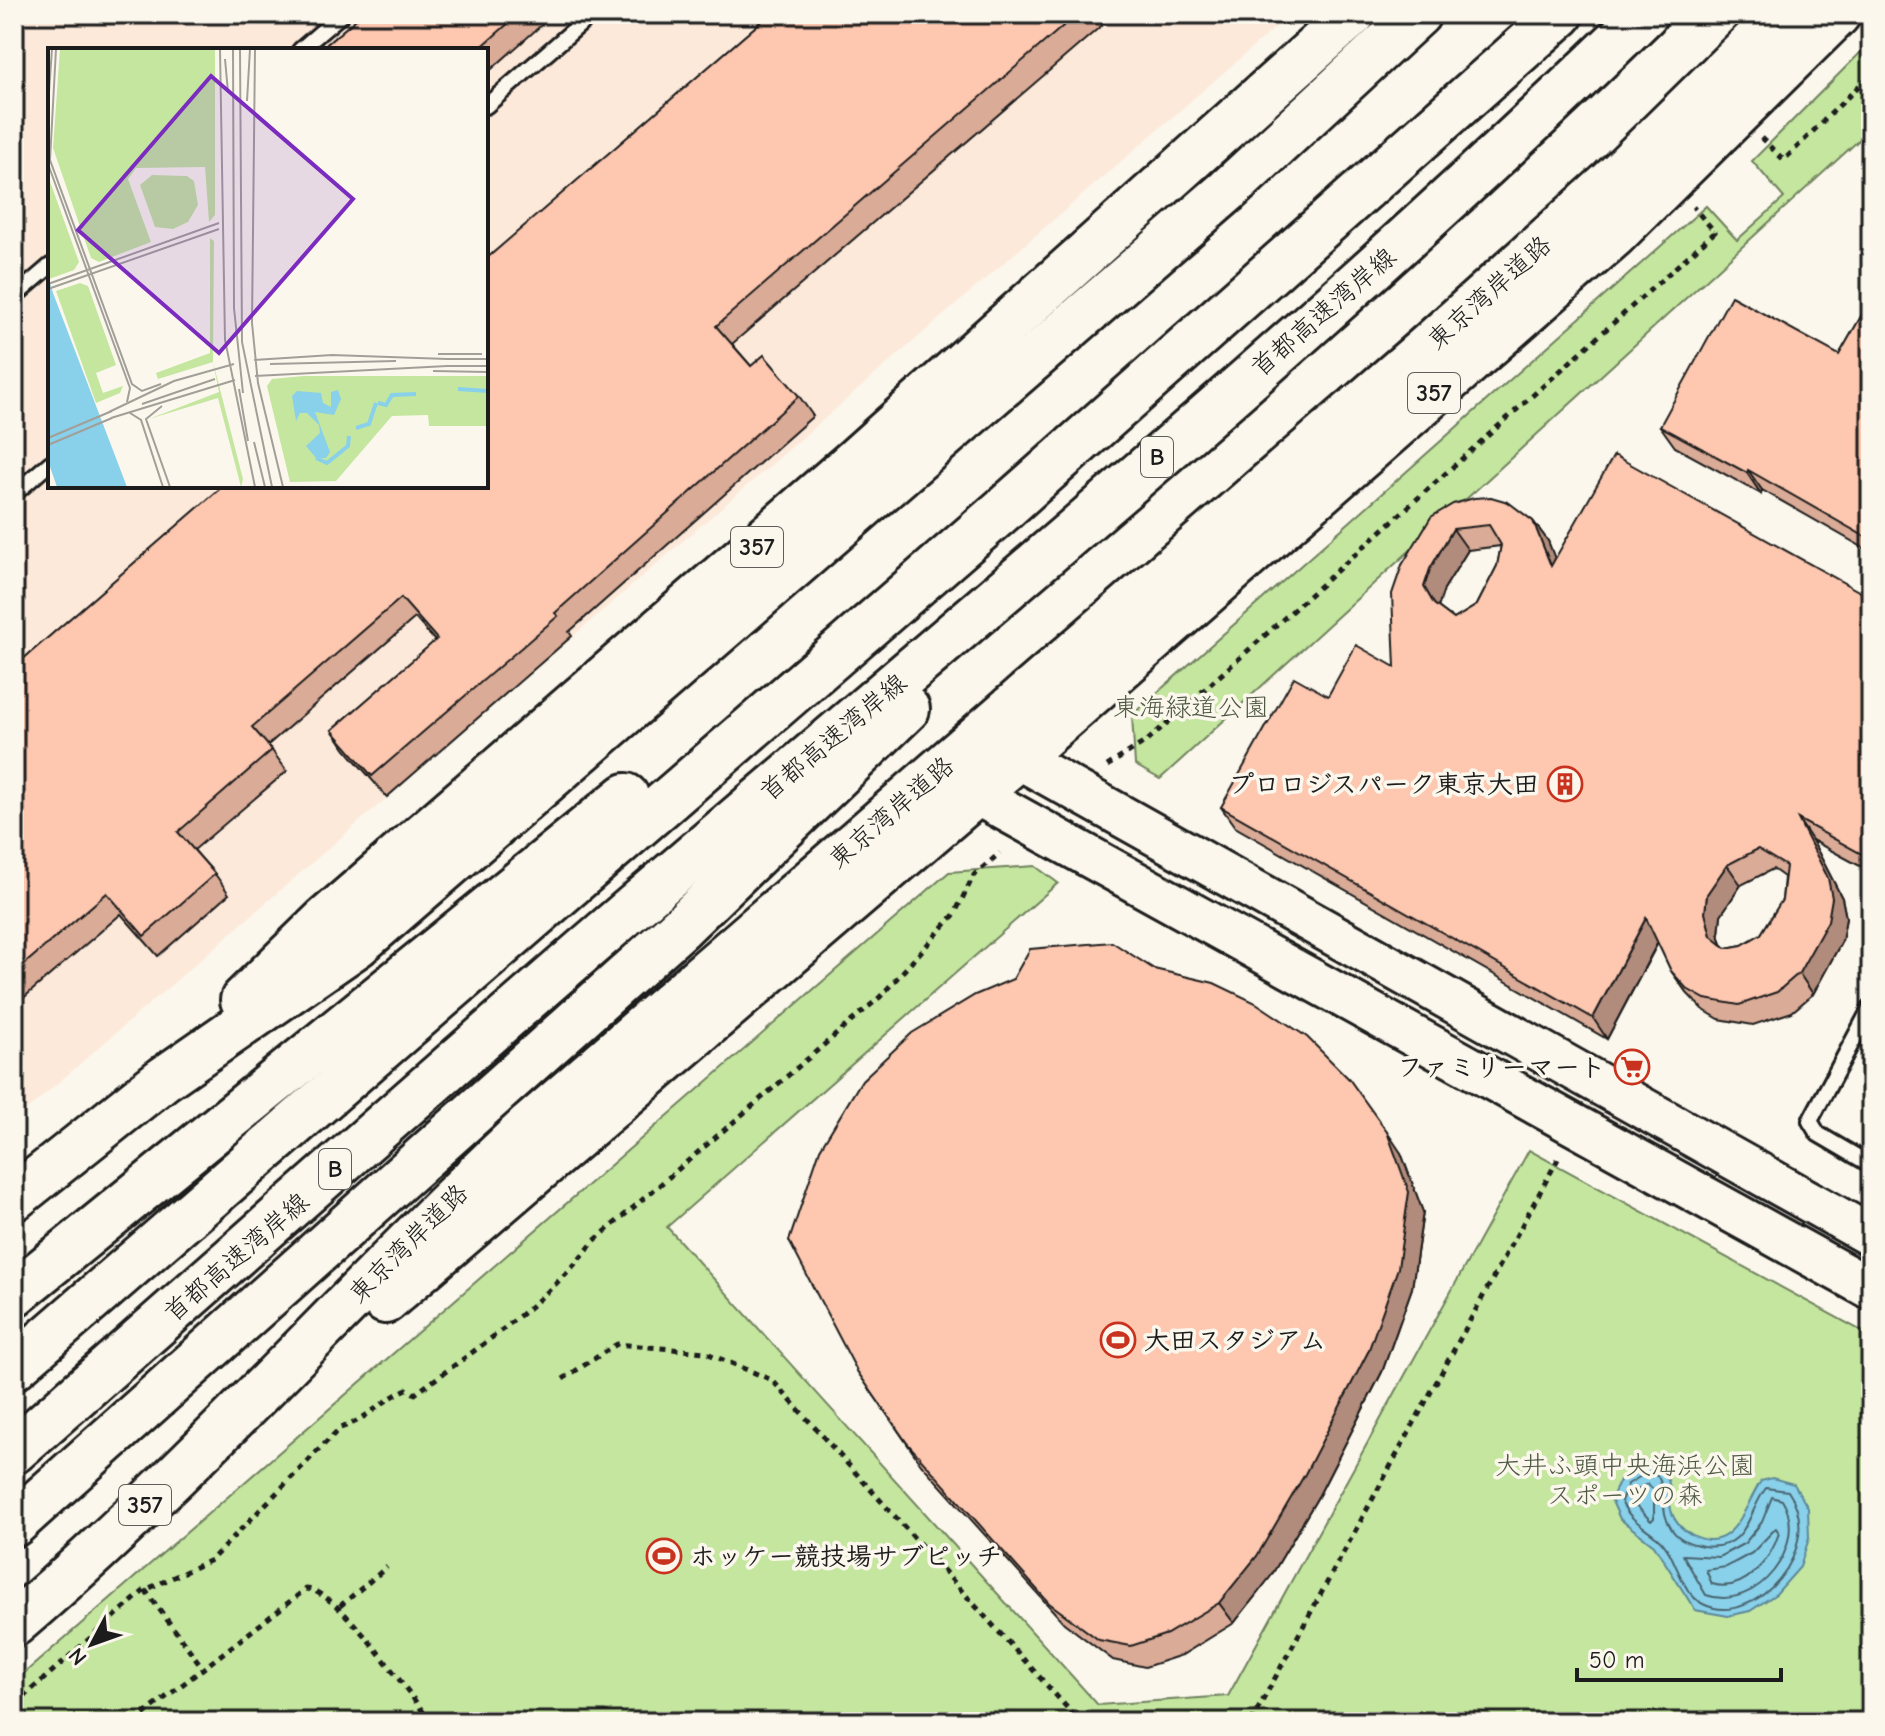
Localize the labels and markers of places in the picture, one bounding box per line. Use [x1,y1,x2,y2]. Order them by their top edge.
building icon: プロロジスパーク東京大田 [1546,765,1584,803]
place label: プロロジスパーク東京大田 [1228,770,1539,800]
supermarket icon: ファミリーマート [1613,1048,1651,1086]
place label: ファミリーマート [1397,1053,1606,1083]
sports icon: 大田スタジアム [1099,1321,1137,1359]
place label: 大田スタジアム [1144,1326,1326,1356]
sports icon: ホッケー競技場サブピッチ [645,1537,683,1575]
place label: ホッケー競技場サブピッチ [690,1542,1002,1572]

